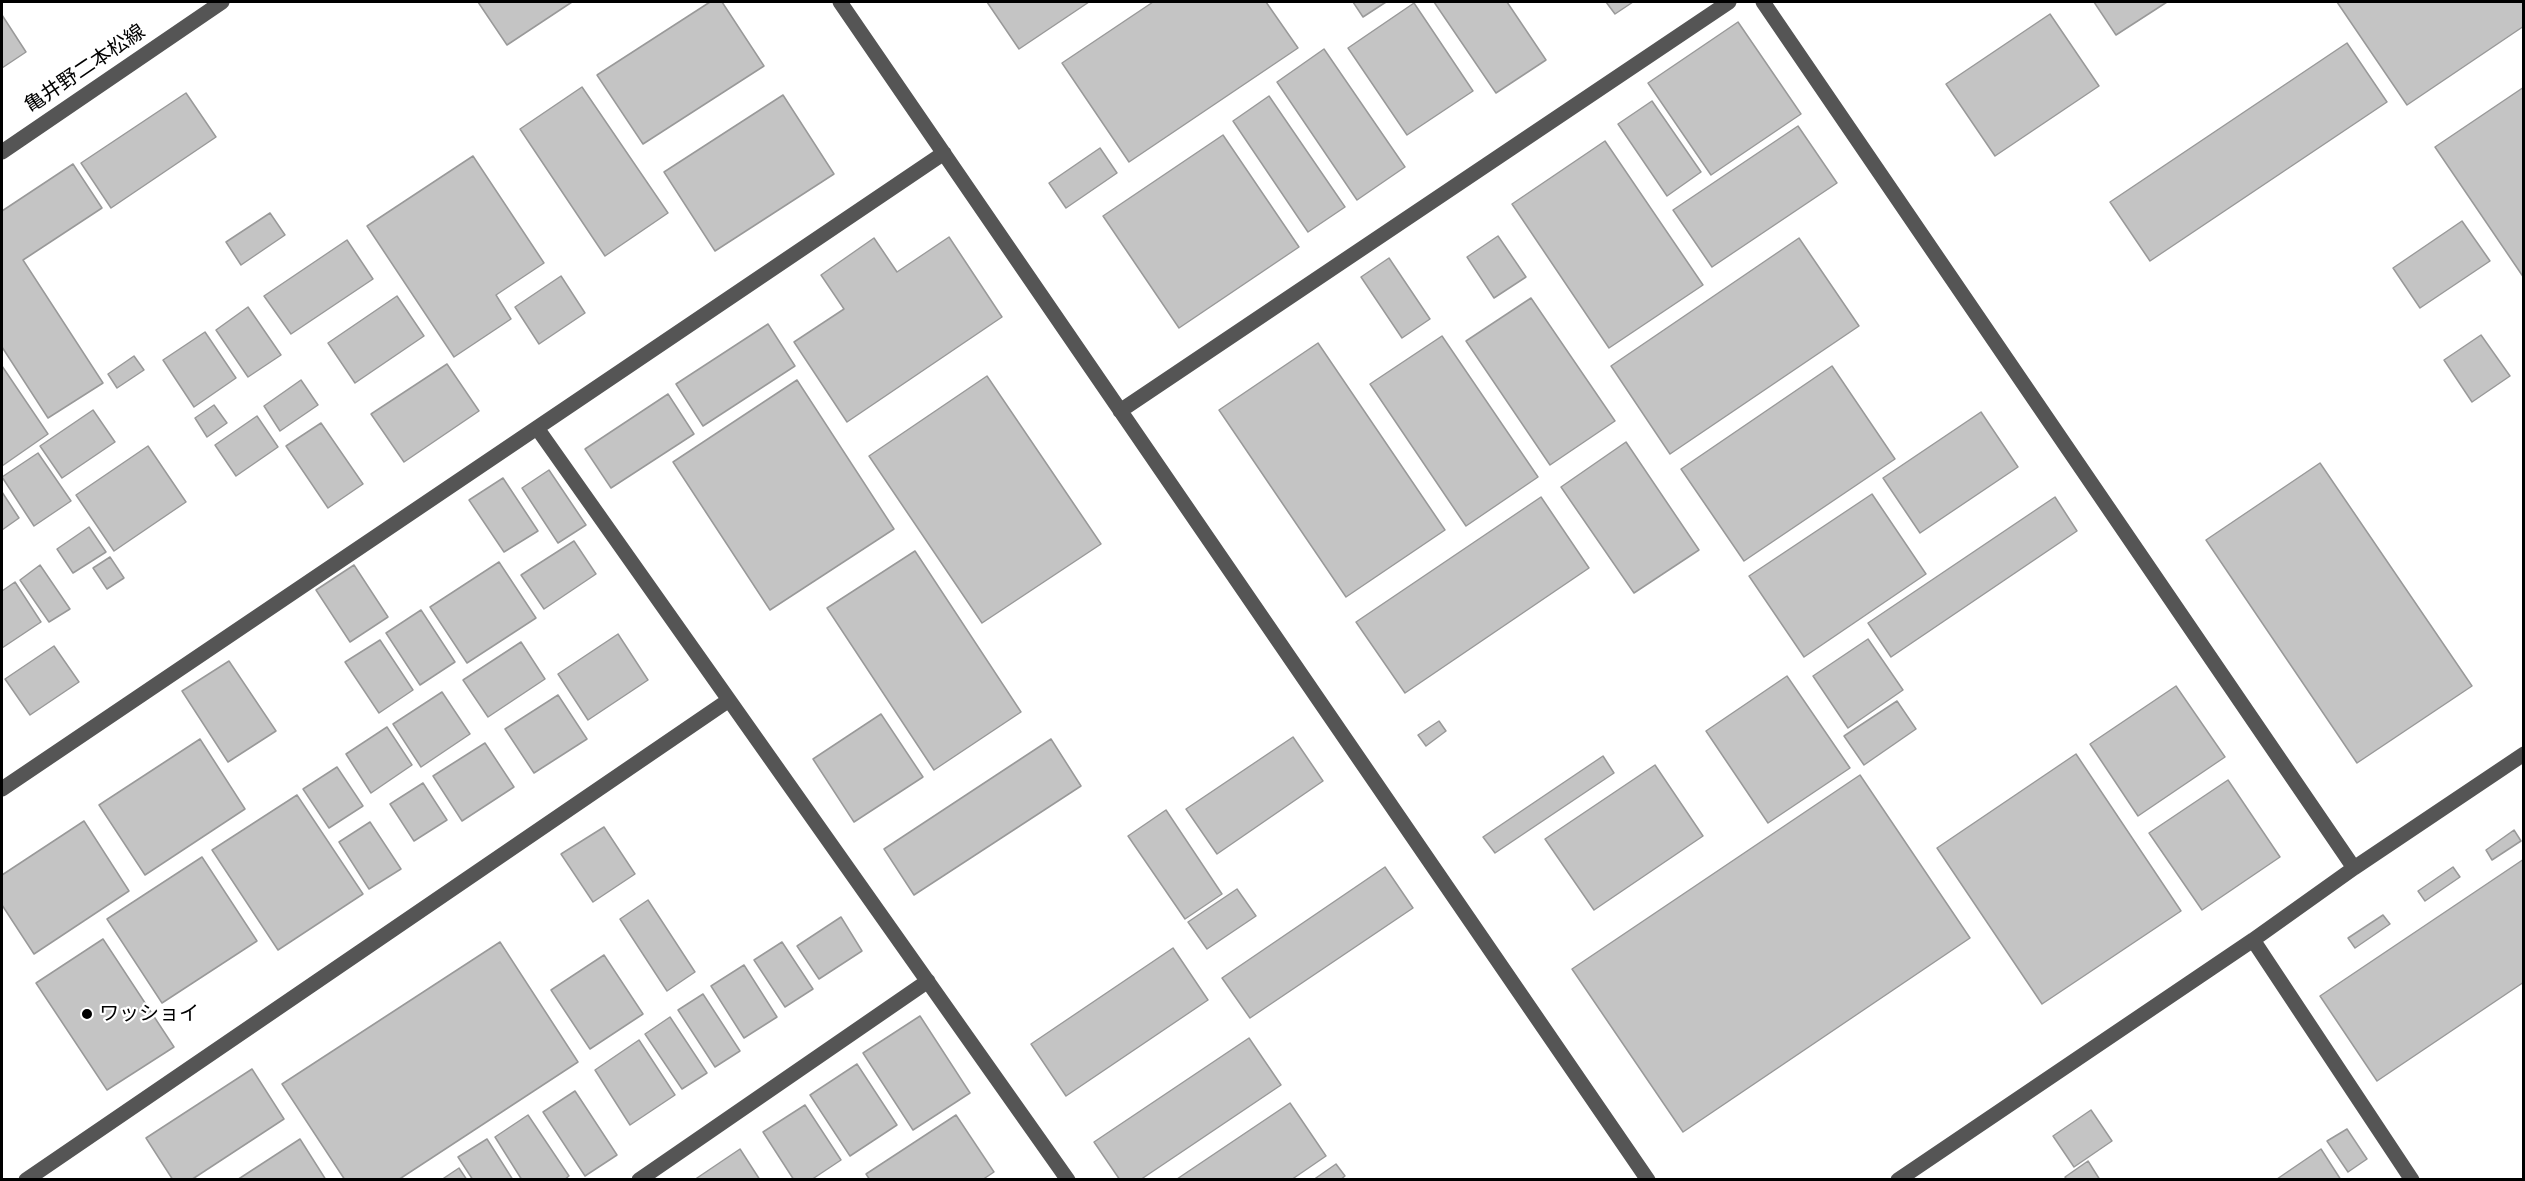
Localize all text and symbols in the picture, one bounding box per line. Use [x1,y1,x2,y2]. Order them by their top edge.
street label: 亀井野二本松線 [20,20,150,118]
place label: ワッショイ [99,1002,199,1026]
marker: ワッショイ [80,1007,94,1021]

